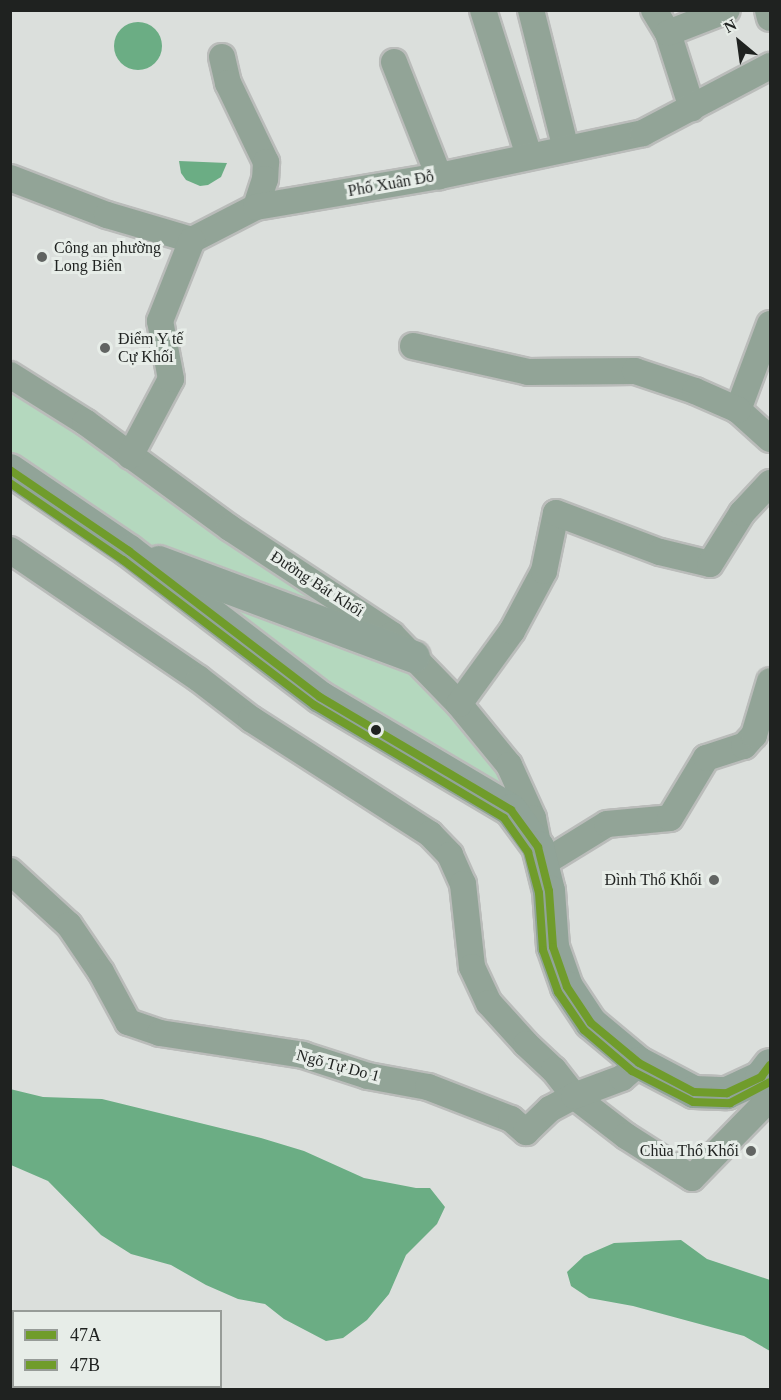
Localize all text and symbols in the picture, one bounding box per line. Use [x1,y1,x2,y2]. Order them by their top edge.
north arrow [709,12,769,72]
text: N [721,16,739,36]
street label: Phố Xuân Đỗ [346,167,436,201]
place label: Công an phường Long Biên [54,238,161,276]
marker: Công an phường Long Biên [35,250,49,264]
place label: Điểm Y tế Cự Khối [118,329,185,367]
marker: Điểm Y tế Cự Khối [96,339,114,357]
street label: Đường Bát Khối [267,547,367,621]
unlabelled marker [370,724,382,736]
place label: Đình Thổ Khối [604,870,702,890]
marker: Đình Thổ Khối [707,873,721,887]
street label: Ngõ Tự Do 1 [294,1046,382,1086]
place label: Chùa Thổ Khối [639,1141,739,1161]
marker: Chùa Thổ Khối [744,1144,758,1158]
legend [12,1310,222,1388]
text: 47A [70,1325,101,1345]
text: 47B [70,1355,100,1375]

